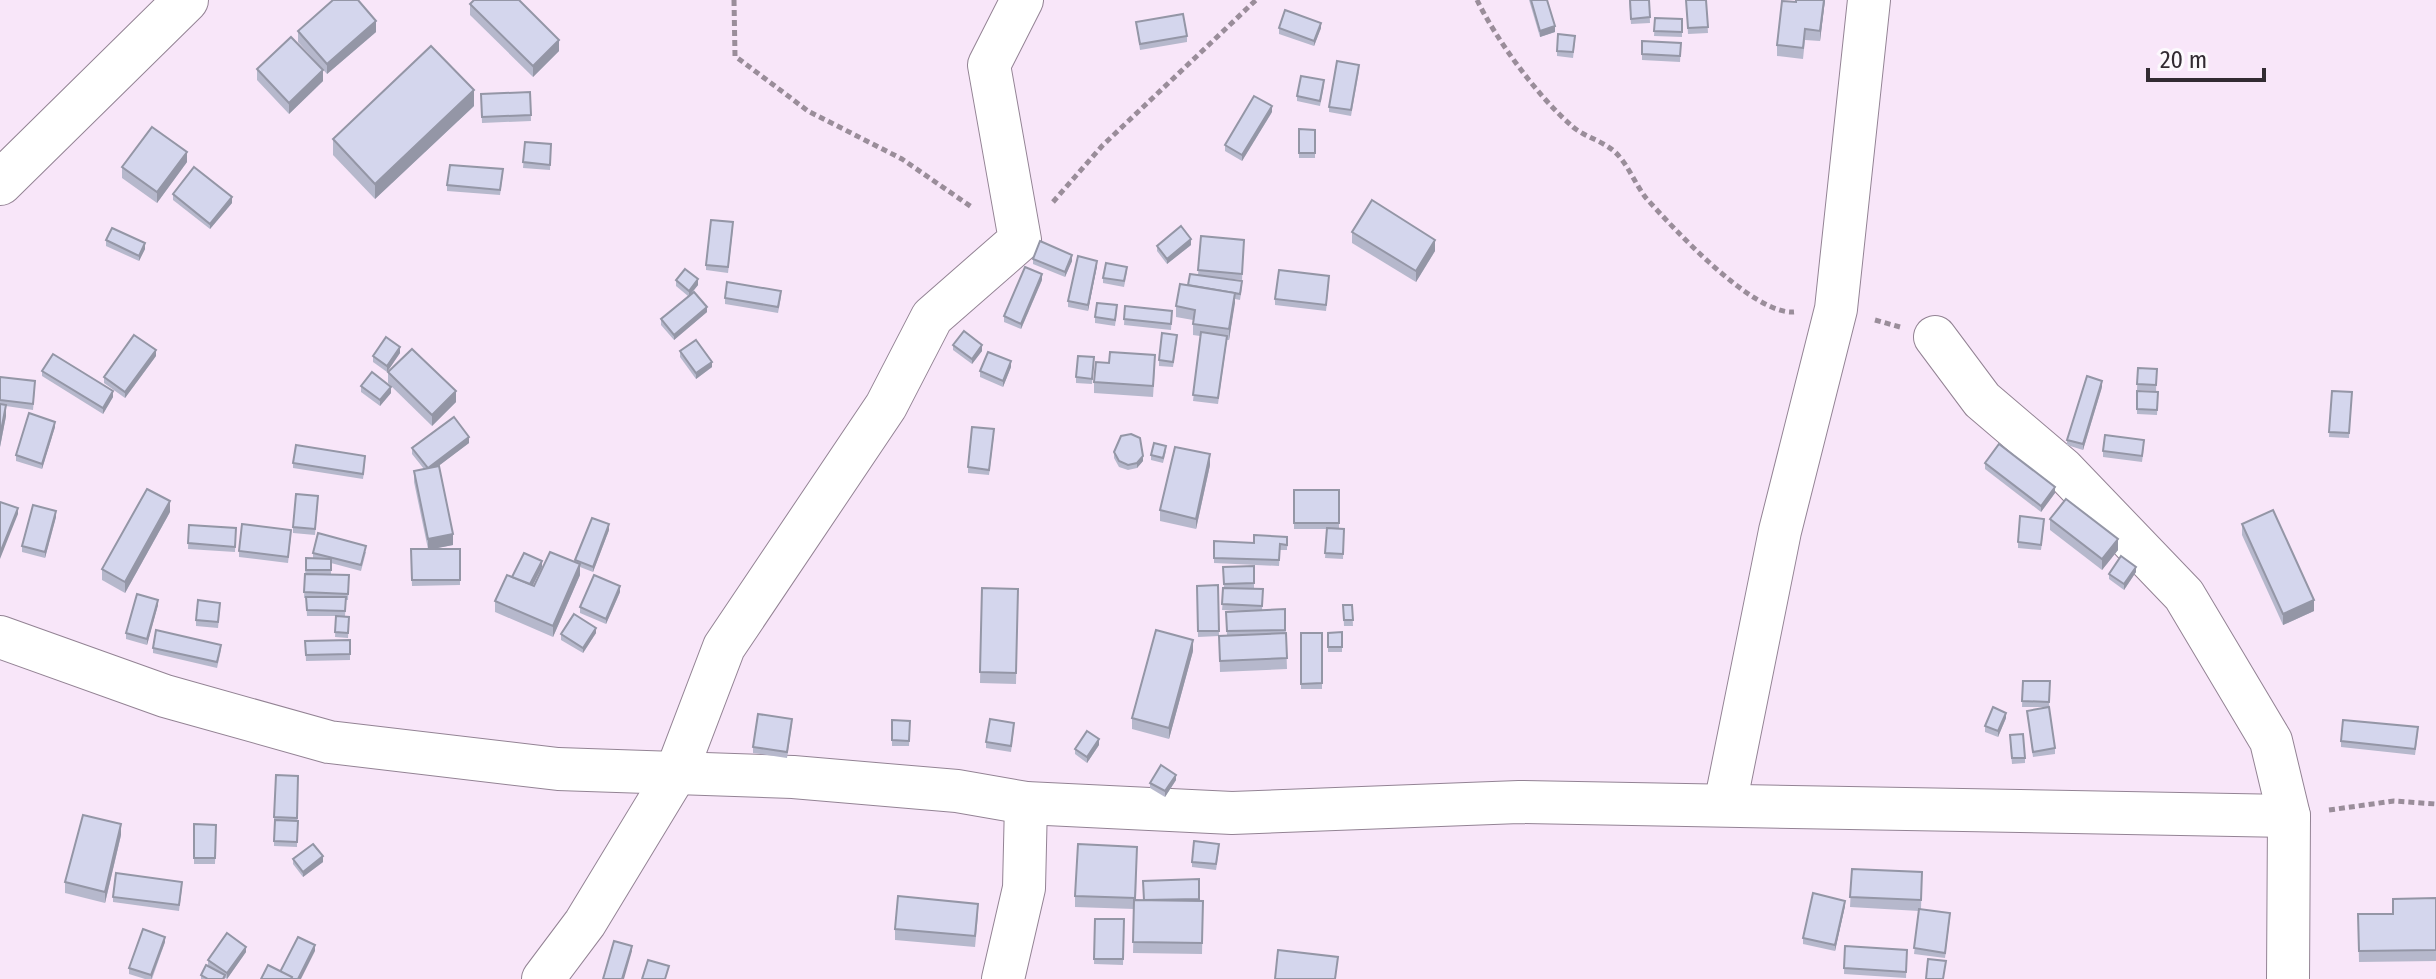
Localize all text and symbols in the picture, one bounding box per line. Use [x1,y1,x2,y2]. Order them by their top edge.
scale bar [2148,32,2264,82]
text: 20 m [2160,46,2207,74]

